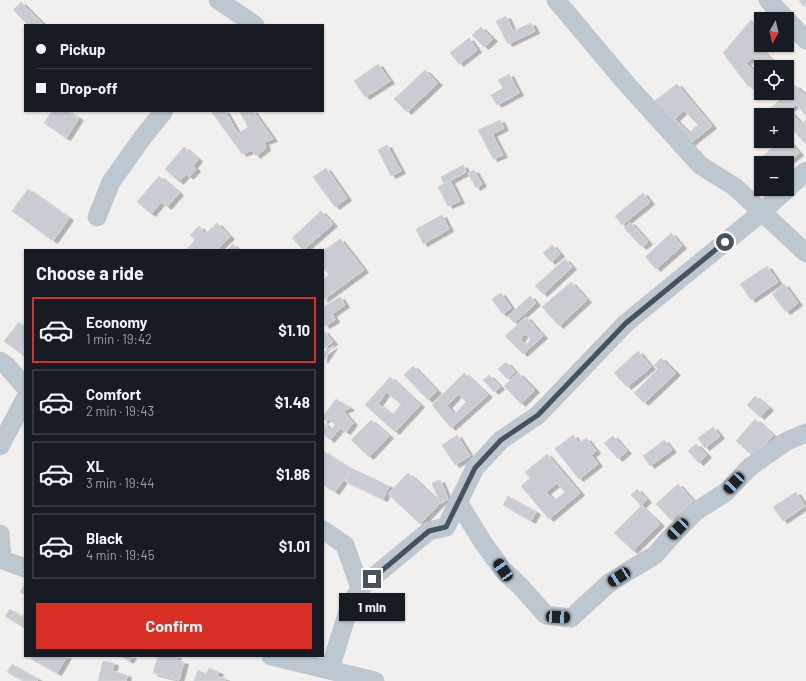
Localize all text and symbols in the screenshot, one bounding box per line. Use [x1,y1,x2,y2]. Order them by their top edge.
north arrow [754,12,794,52]
map controls [754,12,794,196]
text: Pickup [60,40,106,58]
button: locate [754,60,794,100]
text: Drop-off [60,79,118,97]
button: + [754,108,794,148]
button: − [754,156,794,196]
route start [716,233,734,251]
text: Choose a ride [36,262,144,284]
icon: car [38,312,74,348]
text: Economy [86,313,147,331]
text: $1.10 [278,321,310,339]
text: 1 min · 19:42 [86,331,152,347]
icon: car [38,384,74,420]
text: Comfort [86,385,141,403]
text: $1.48 [275,393,310,411]
text: 2 min · 19:43 [86,403,154,419]
icon: car [38,456,74,492]
text: XL [86,457,104,475]
text: $1.86 [276,465,310,483]
car [721,470,747,496]
text: 3 min · 19:44 [86,475,154,491]
car [665,516,691,542]
icon: car [38,528,74,564]
text: Black [86,529,123,547]
text: $1.01 [279,537,310,555]
text: 4 min · 19:45 [86,547,154,563]
car [491,557,515,583]
car [606,565,632,589]
route end [363,570,381,588]
callout: 1 min [339,593,405,621]
text: 1 min [358,599,386,615]
button: Confirm [36,603,312,649]
car [546,610,570,624]

